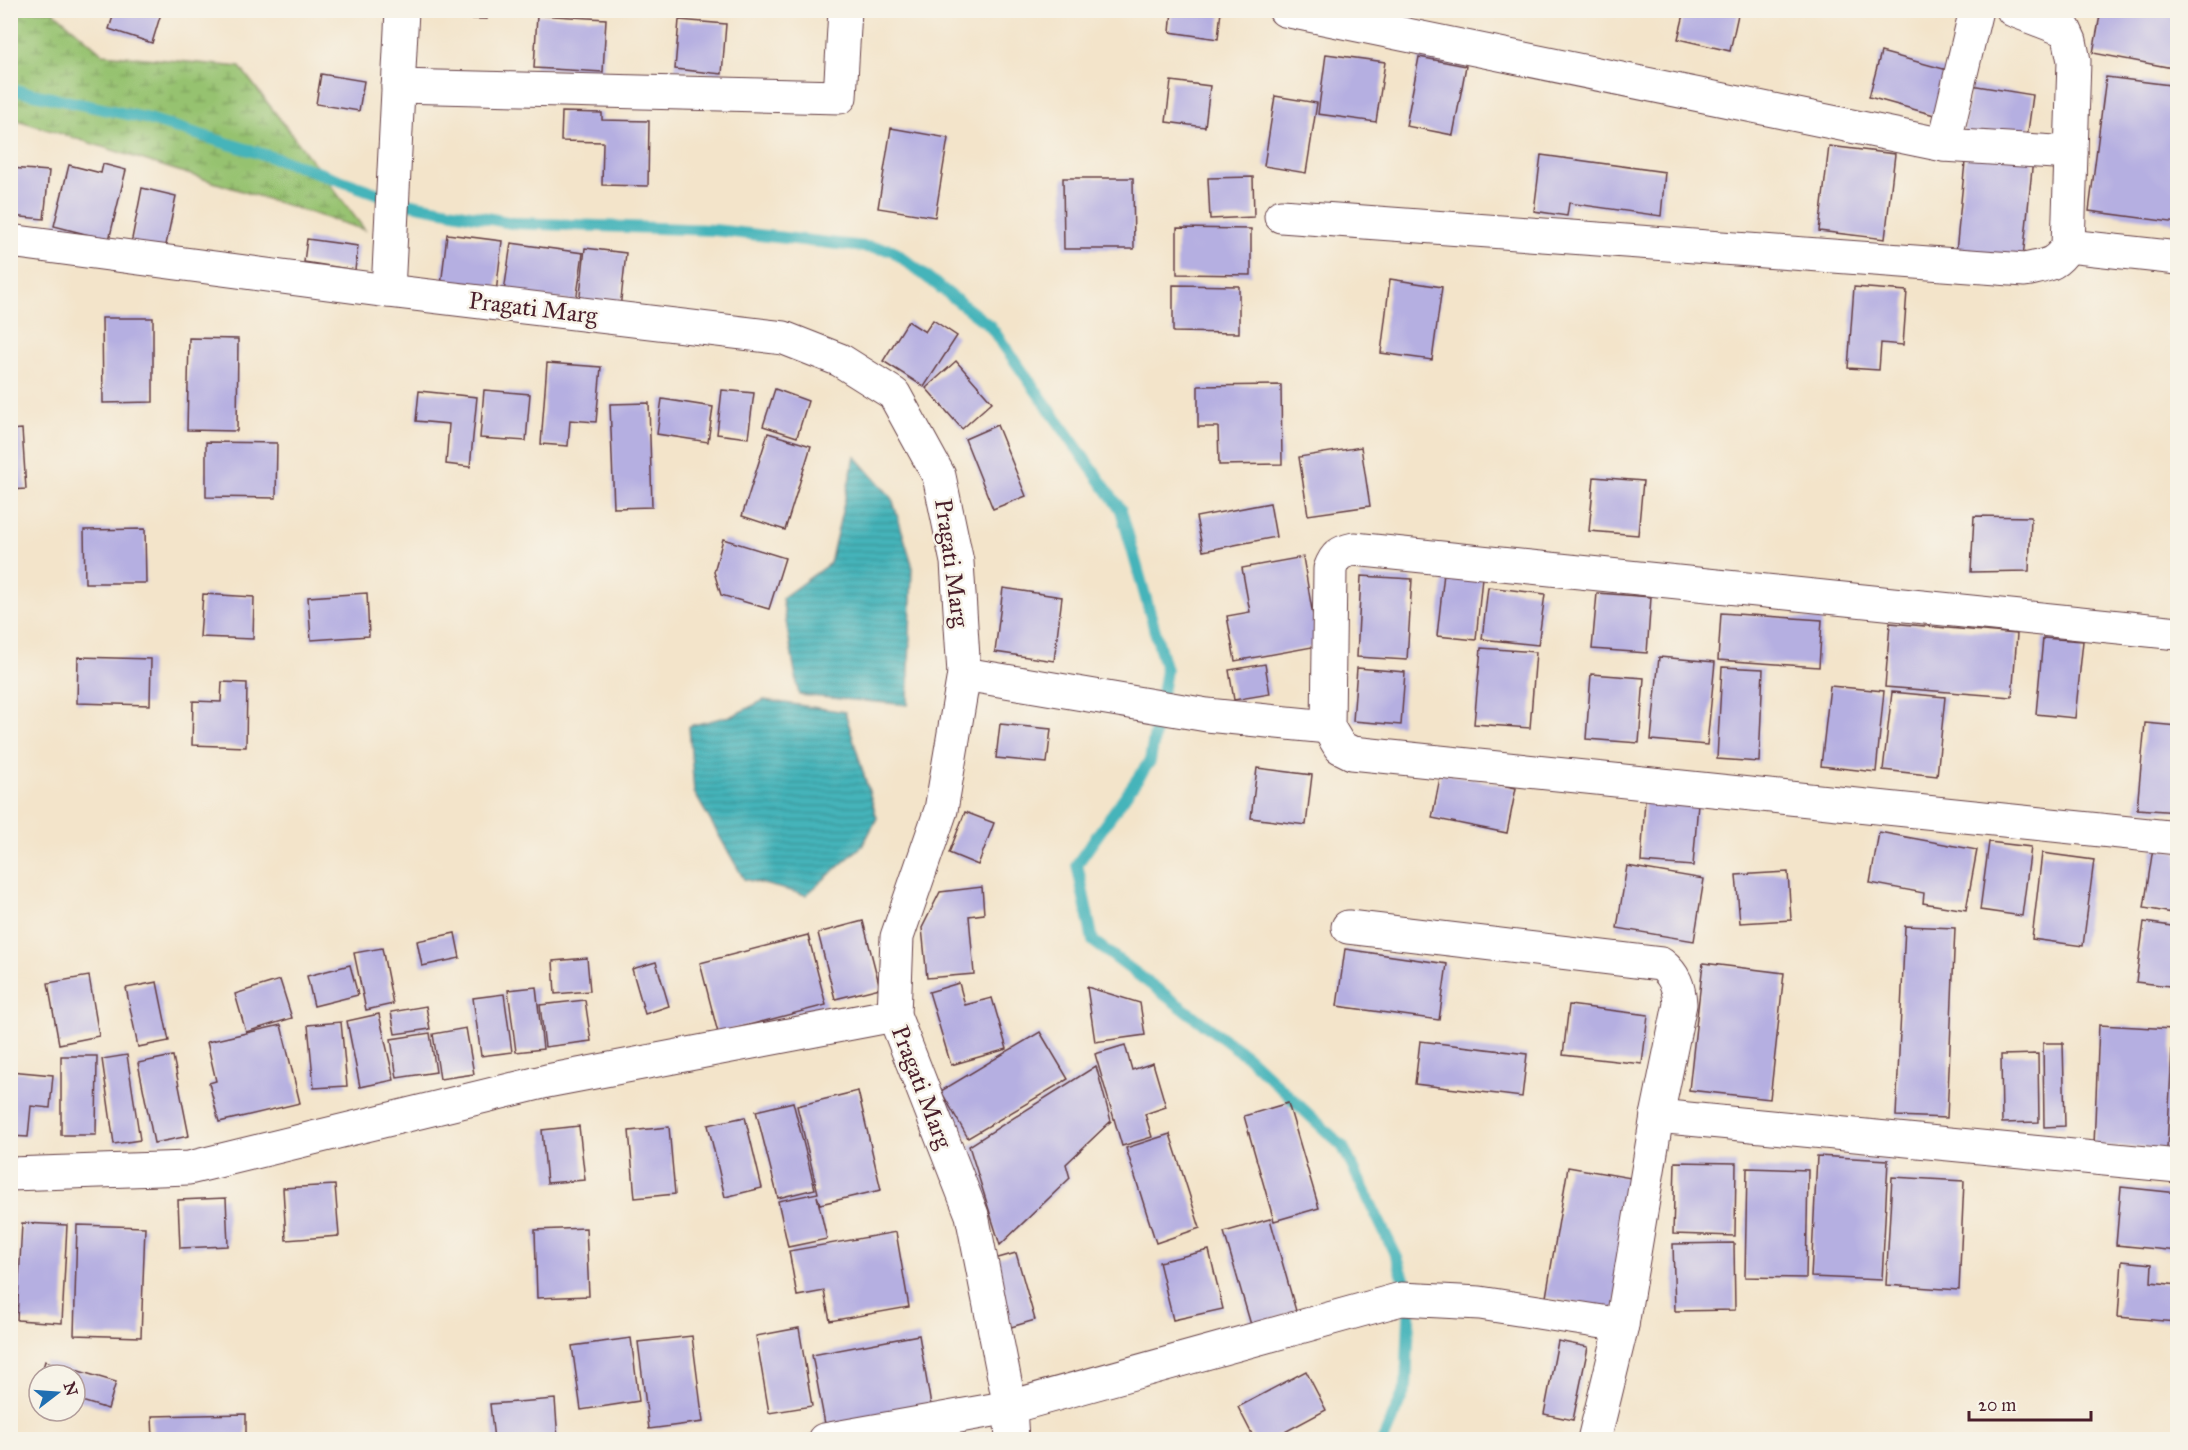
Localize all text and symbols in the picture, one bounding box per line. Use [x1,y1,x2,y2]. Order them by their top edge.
street label: Pragati Marg [467,285,600,331]
street label: Pragati Marg [928,497,976,630]
street label: Pragati Marg [885,1021,959,1154]
north arrow [27,1363,87,1423]
text: N [60,1379,82,1398]
scale bar [1969,1384,2090,1422]
text: 20 m [1978,1394,2016,1416]

